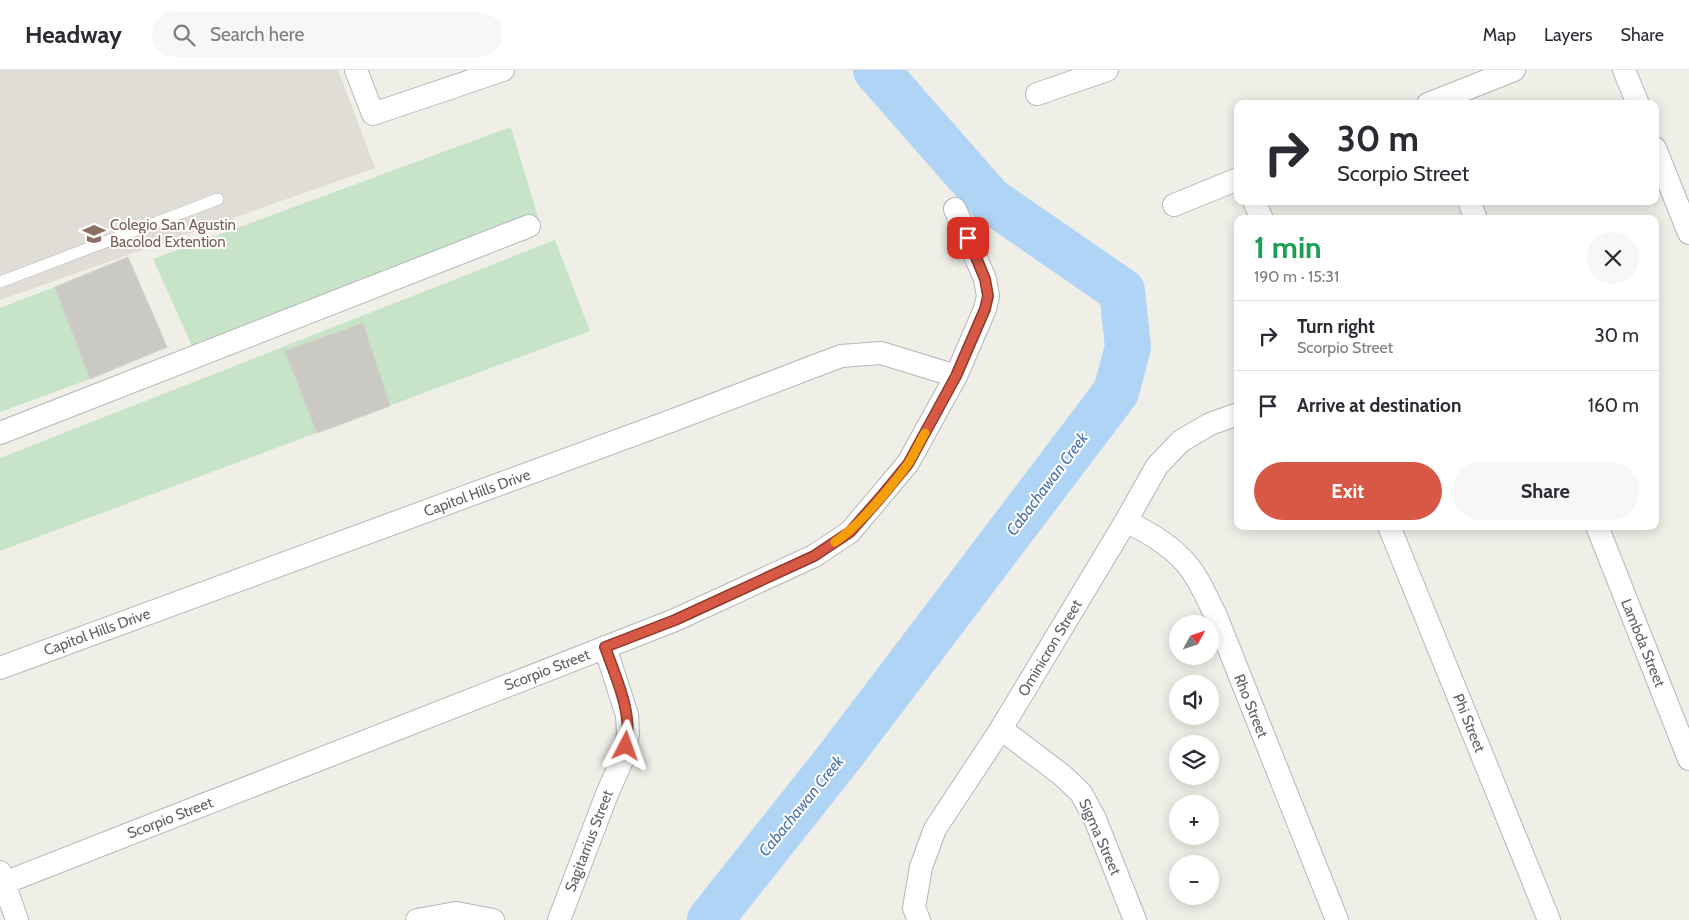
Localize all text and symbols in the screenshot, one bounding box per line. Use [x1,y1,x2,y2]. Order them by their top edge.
search box [152,12,502,57]
text: Headway [25,20,122,49]
icon: search [170,21,198,49]
text: Search here [210,23,304,46]
text: Map [1483,24,1516,46]
text: Layers [1544,24,1593,46]
text: Share [1621,24,1664,46]
text: 30 m [1337,117,1419,160]
icon: right [1254,120,1319,185]
text: Scorpio Street [1337,160,1469,187]
place label: Colegio San Agustin Bacolod Extention [110,216,236,251]
pin [947,217,989,259]
school or university icon: Colegio San Agustin Bacolod Extention [81,221,107,247]
icon: arrive [954,224,982,252]
text: 1 min [1254,229,1322,266]
button: close [1587,232,1639,284]
text: 190 m · 15:31 [1254,267,1339,286]
text: Turn right [1297,315,1375,338]
icon: right [1254,322,1282,350]
text: 30 m [1595,324,1639,347]
text: Scorpio Street [1297,338,1393,357]
icon: arrive [1254,392,1282,420]
text: Arrive at destination [1297,394,1461,417]
text: 160 m [1588,394,1639,417]
water label: Cabachawan Creek [1002,428,1093,539]
button: Exit [1254,462,1442,520]
button: Share [1452,462,1639,520]
street label: Capitol Hills Drive [421,465,533,521]
street label: Lambda Street [1617,596,1669,690]
street label: Ominicron Street [1014,597,1086,699]
street label: Capitol Hills Drive [41,604,153,660]
north arrow [1169,615,1219,665]
map controls [1169,615,1219,905]
street label: Scorpio Street [502,645,592,695]
street label: Rho Street [1230,671,1272,741]
button: sound [1169,675,1219,725]
street label: Phi Street [1449,691,1489,755]
position arrow [599,719,651,771]
button: layers [1169,735,1219,785]
water label: Cabachawan Creek [755,751,848,860]
street label: Sagitarrius Street [561,787,617,895]
street label: Scorpio Street [125,793,215,843]
button: + [1169,795,1219,845]
street label: Sigma Street [1075,796,1125,878]
button: − [1169,855,1219,905]

